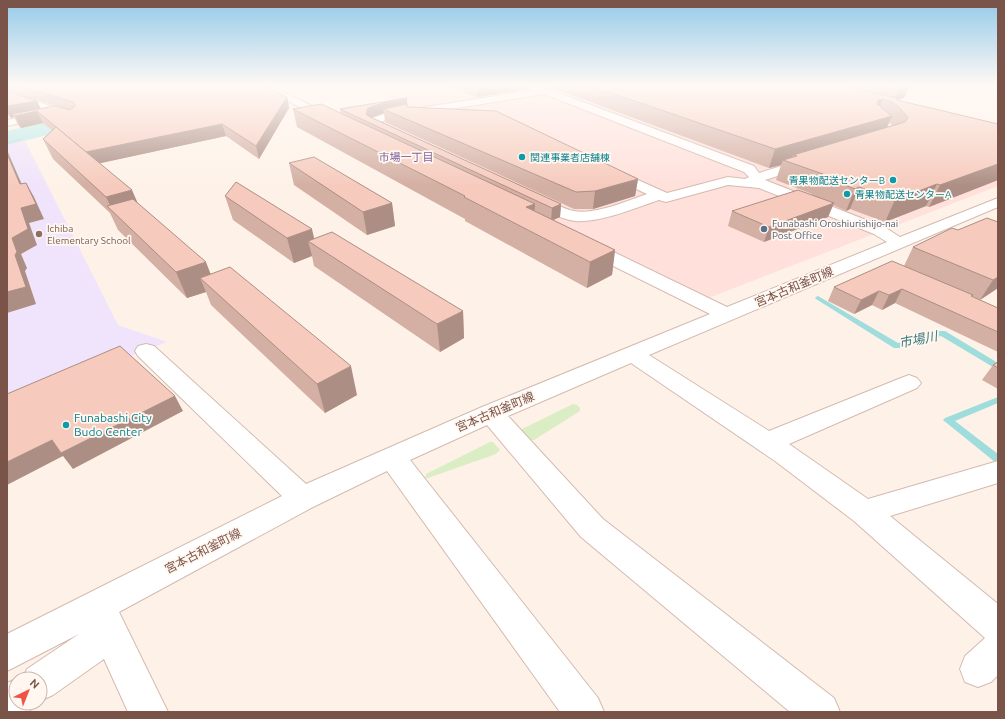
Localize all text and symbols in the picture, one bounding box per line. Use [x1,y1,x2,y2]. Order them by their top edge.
district label: 市場一丁目 [379,151,434,163]
marker: 関連事業者店舗棟 [517,152,527,162]
place label: 関連事業者店舗棟 [530,152,610,163]
place label: 青果物配送センターB [789,175,885,186]
marker: 青果物配送センターB [888,175,898,185]
marker: 青果物配送センターA [842,189,852,199]
place label: 青果物配送センターA [855,189,952,200]
place label: Funabashi Oroshiurishijo-nai Post Office [772,218,898,241]
place label: Ichiba Elementary School [47,223,131,246]
marker: Funabashi Oroshiurishijo-nai Post Office [759,224,769,234]
marker: Ichiba Elementary School [34,229,44,239]
street label: 宮本古和釜町線 [753,264,835,309]
water label: 市場川 [898,328,940,350]
street label: 宮本古和釜町線 [454,389,536,434]
place label: Funabashi City Budo Center [74,411,152,438]
marker: Funabashi City Budo Center [61,420,71,430]
street label: 宮本古和釜町線 [162,526,243,575]
north arrow [8,671,48,711]
text: N [28,676,42,691]

